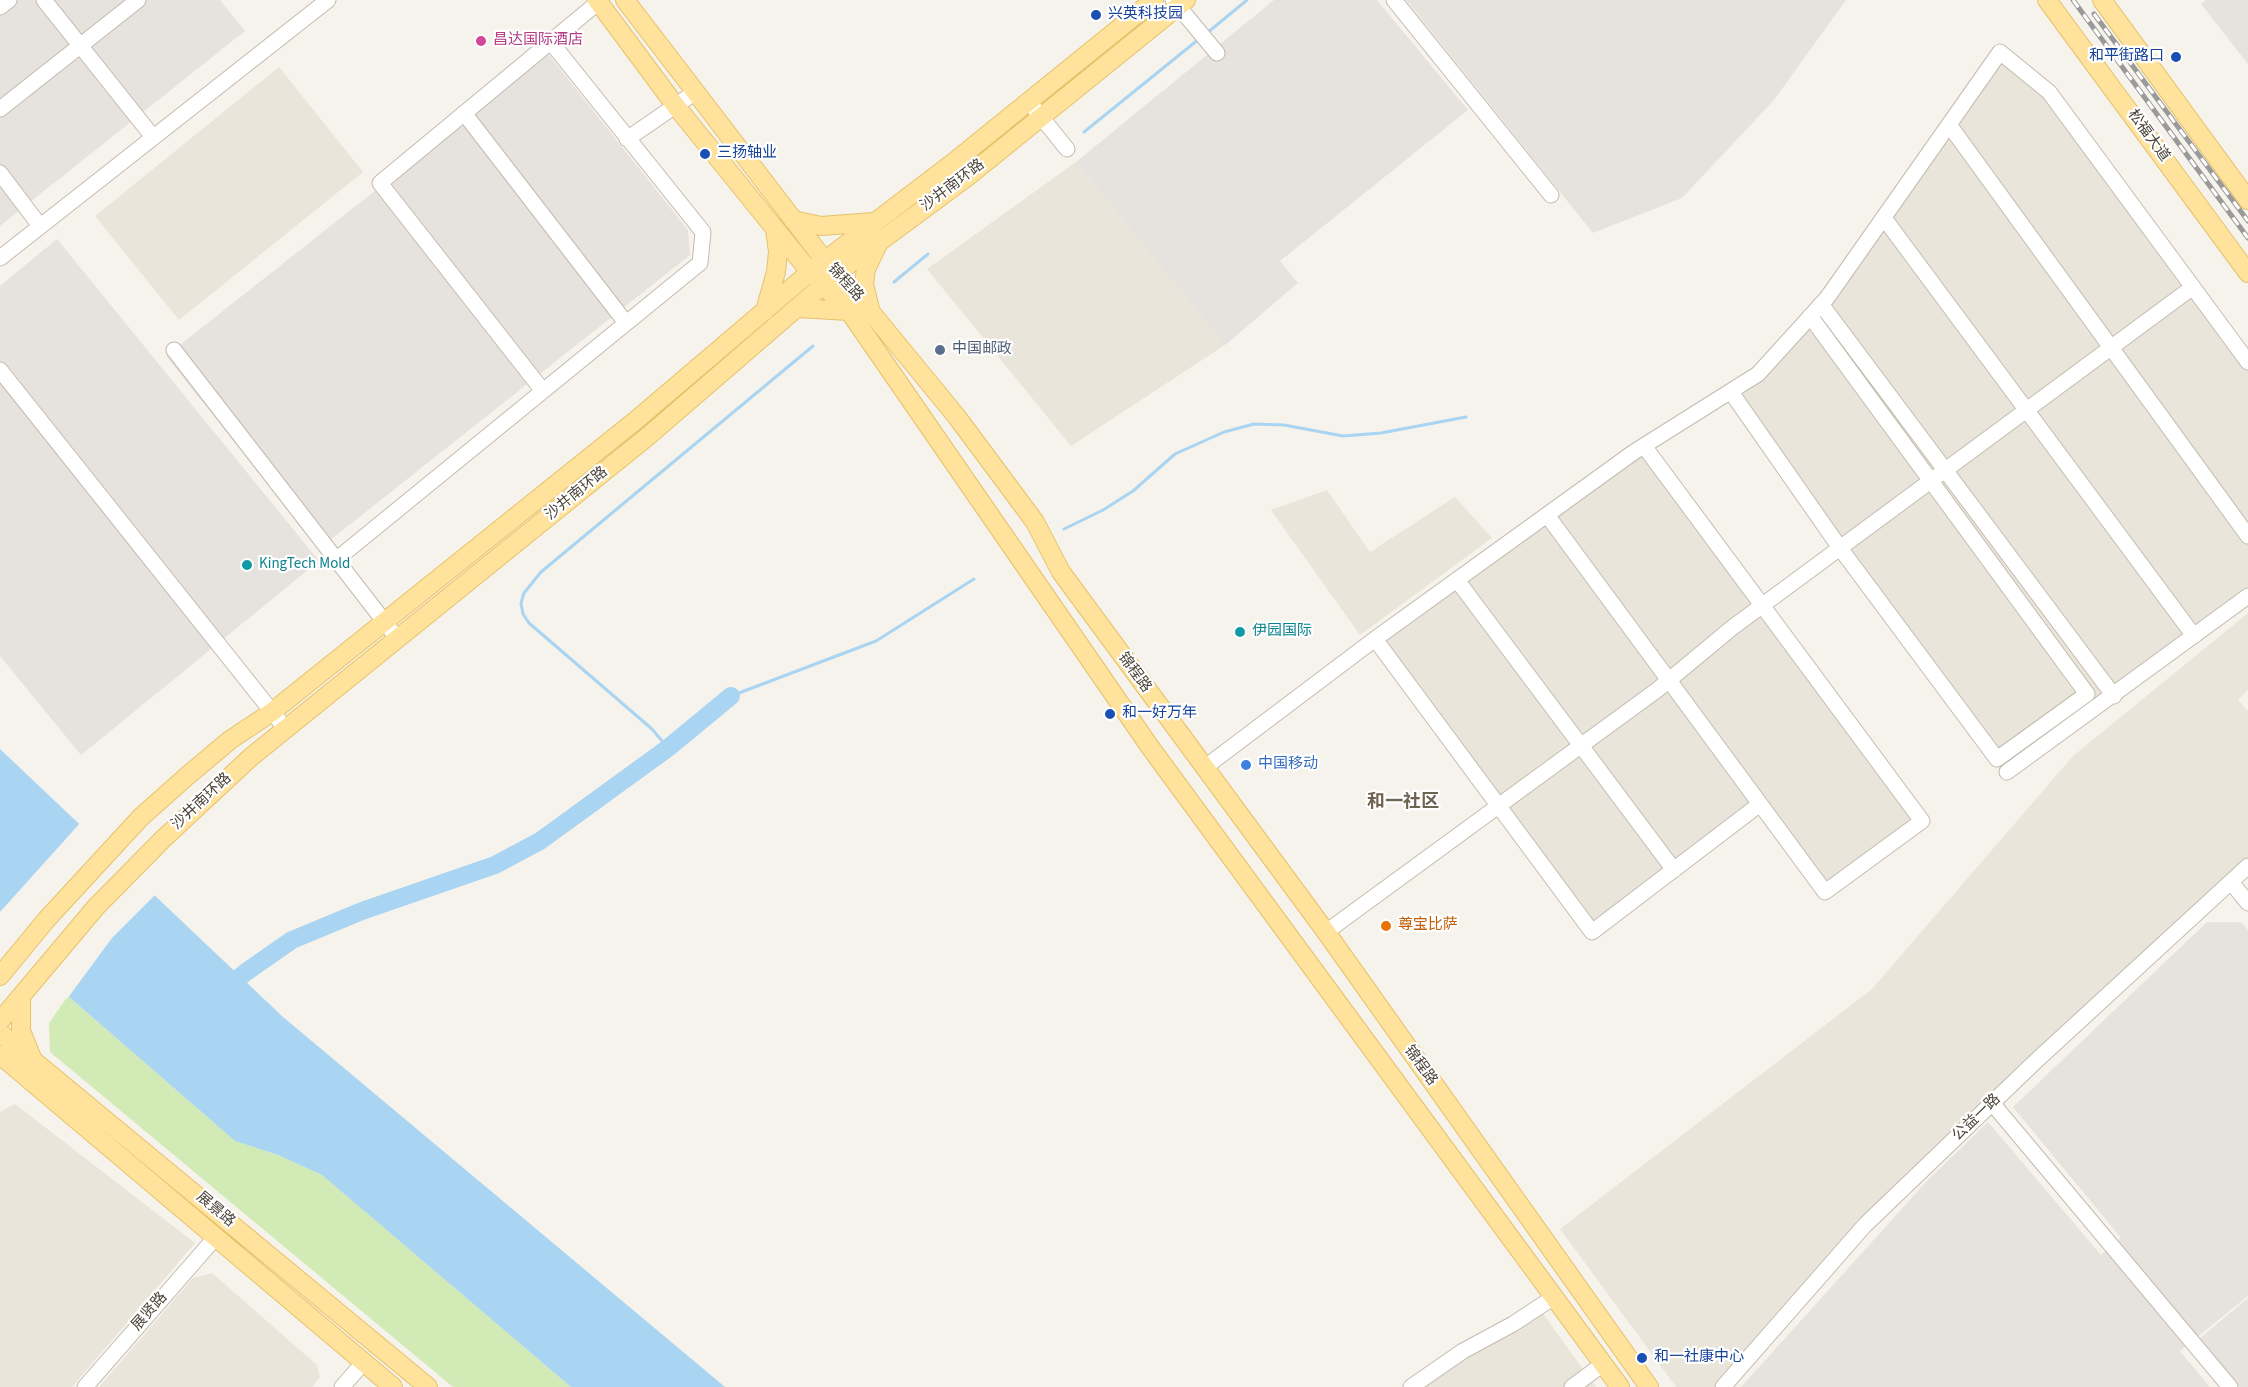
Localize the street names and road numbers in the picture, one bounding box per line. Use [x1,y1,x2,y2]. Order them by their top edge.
street label: 松福大道 [2123,106,2173,166]
street label: 沙井南环路 [918,156,988,216]
street label: 锦程路 [823,260,867,306]
street label: 沙井南环路 [542,463,612,525]
street label: 锦程路 [1113,650,1155,696]
street label: 沙井南环路 [168,770,236,834]
street label: 锦程路 [1399,1043,1441,1089]
street label: 公益一路 [1949,1091,2005,1145]
street label: 展景路 [192,1189,238,1231]
street label: 展贤路 [128,1289,172,1335]

